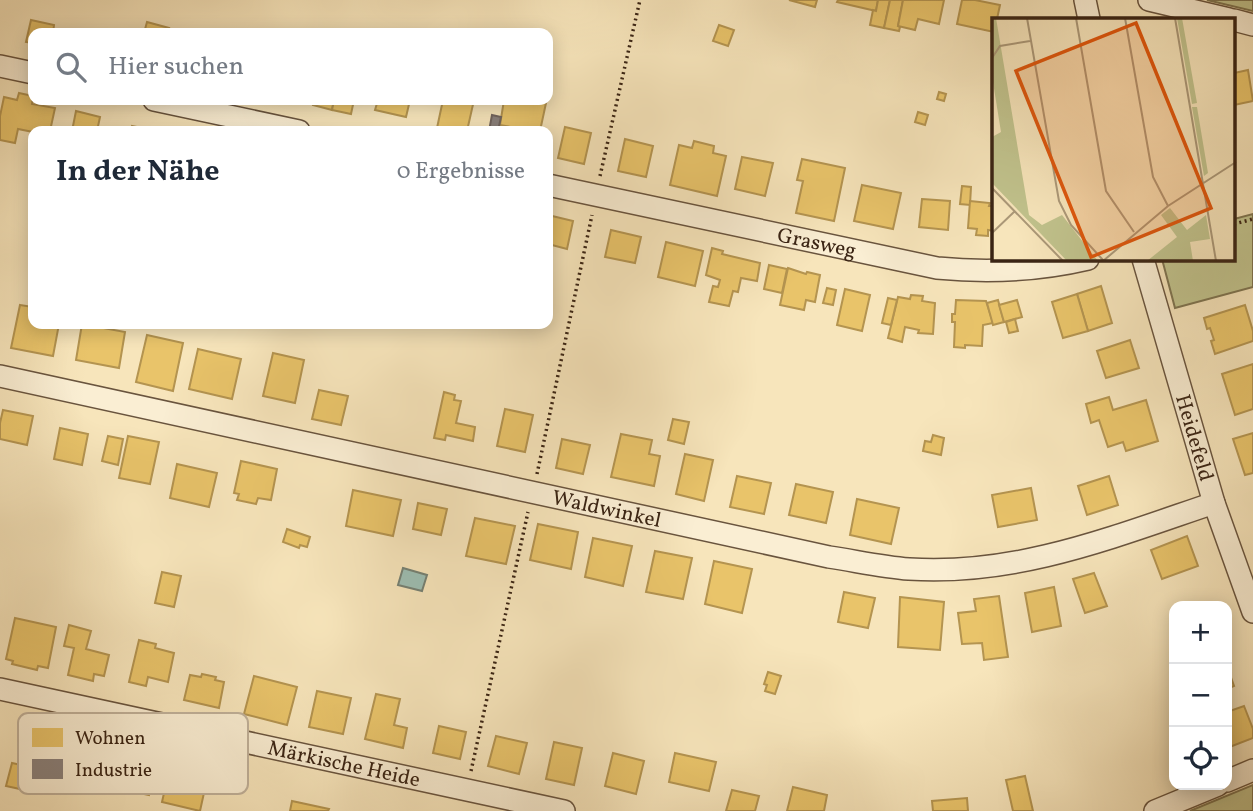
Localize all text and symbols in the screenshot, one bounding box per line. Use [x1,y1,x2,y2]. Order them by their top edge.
inset map [992,18,1236,261]
search box [28,28,553,105]
icon: search [52,48,90,86]
text: Hier suchen [108,49,244,85]
text: In der Nähe [56,151,220,193]
text: 0 Ergebnisse [397,156,525,188]
street label: Grasweg [775,221,859,266]
street label: Heidefeld [1167,391,1220,485]
street label: Waldwinkel [549,484,664,536]
map controls [1169,601,1232,790]
button: + [1169,601,1232,664]
button: − [1169,664,1232,727]
legend [18,713,248,794]
text: Wohnen [75,726,145,752]
button: locate [1169,727,1232,790]
street label: Märkische Heide [265,734,423,795]
text: Industrie [75,758,152,784]

